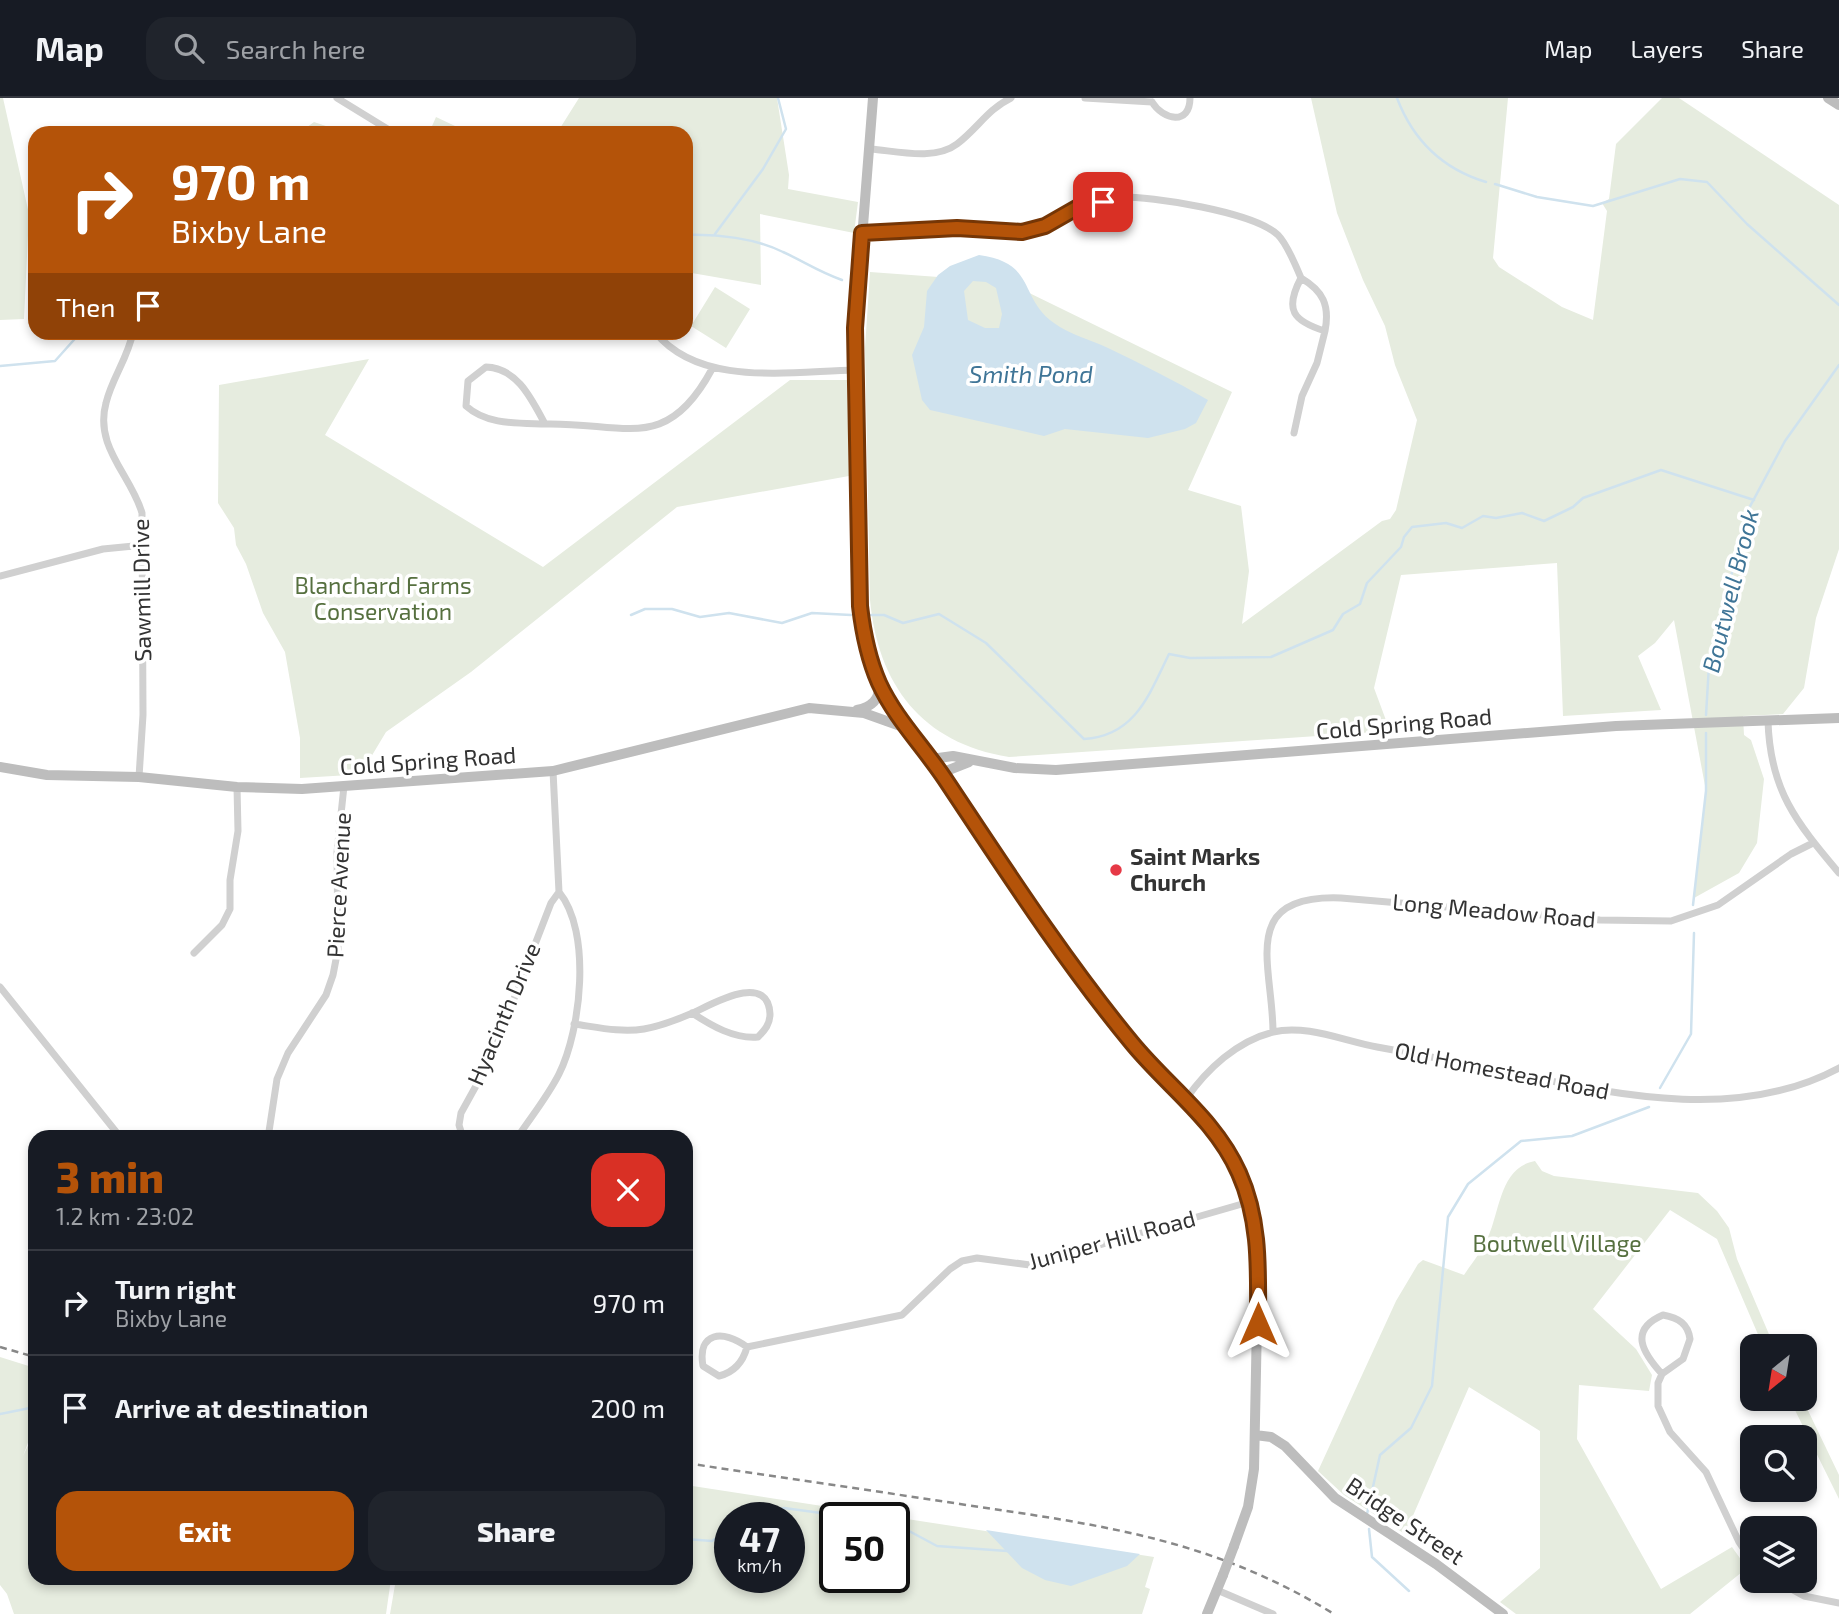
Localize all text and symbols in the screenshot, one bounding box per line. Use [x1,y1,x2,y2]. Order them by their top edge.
search box [146,17,636,80]
text: Map [35,28,104,68]
icon: search [170,29,208,67]
text: Search here [226,33,365,64]
text: Map [1544,34,1592,63]
text: Layers [1630,34,1703,63]
text: Share [1741,34,1804,63]
text: 970 m [171,151,310,210]
icon: right [56,154,147,245]
pin [1073,172,1133,232]
icon: arrive [1084,183,1122,221]
text: Bixby Lane [171,211,327,249]
icon: arrive [129,287,167,325]
text: Then [56,291,115,322]
water label: Smith Pond [969,359,1093,388]
water label: Boutwell Brook [1695,506,1764,675]
street label: Sawmill Drive [126,518,156,662]
park label: Blanchard Farms Conservation [294,571,472,625]
street label: Cold Spring Road [1315,701,1493,745]
street label: Cold Spring Road [339,740,517,780]
street label: Pierce Avenue [320,812,356,958]
place label: Saint Marks Church [1130,842,1260,896]
marker: Saint Marks Church [1108,862,1124,878]
street label: Long Meadow Road [1391,887,1597,933]
street label: Hyacinth Drive [460,938,546,1089]
street label: Old Homestead Road [1392,1035,1612,1105]
text: 3 min [56,1151,164,1201]
button: close [591,1153,665,1227]
text: 1.2 km · 23:02 [56,1202,194,1230]
street label: Juniper Hill Road [1025,1203,1198,1275]
park label: Boutwell Village [1472,1229,1642,1257]
text: Turn right [115,1273,236,1304]
icon: right [56,1284,94,1322]
text: 970 m [593,1287,665,1318]
position arrow [1221,1287,1295,1361]
text: Bixby Lane [115,1304,227,1332]
north arrow [1740,1334,1816,1410]
map controls [1740,1334,1817,1593]
icon: arrive [56,1389,94,1427]
text: Arrive at destination [115,1392,368,1423]
text: 200 m [590,1392,665,1423]
button: search [1740,1425,1817,1502]
street label: Bridge Street [1341,1470,1470,1570]
button: Exit [56,1491,354,1571]
button: Share [368,1491,665,1571]
speed limit sign: 50 [819,1502,910,1593]
button: layers [1740,1516,1817,1593]
text: 47 [739,1517,780,1559]
text: km/h [737,1554,782,1576]

